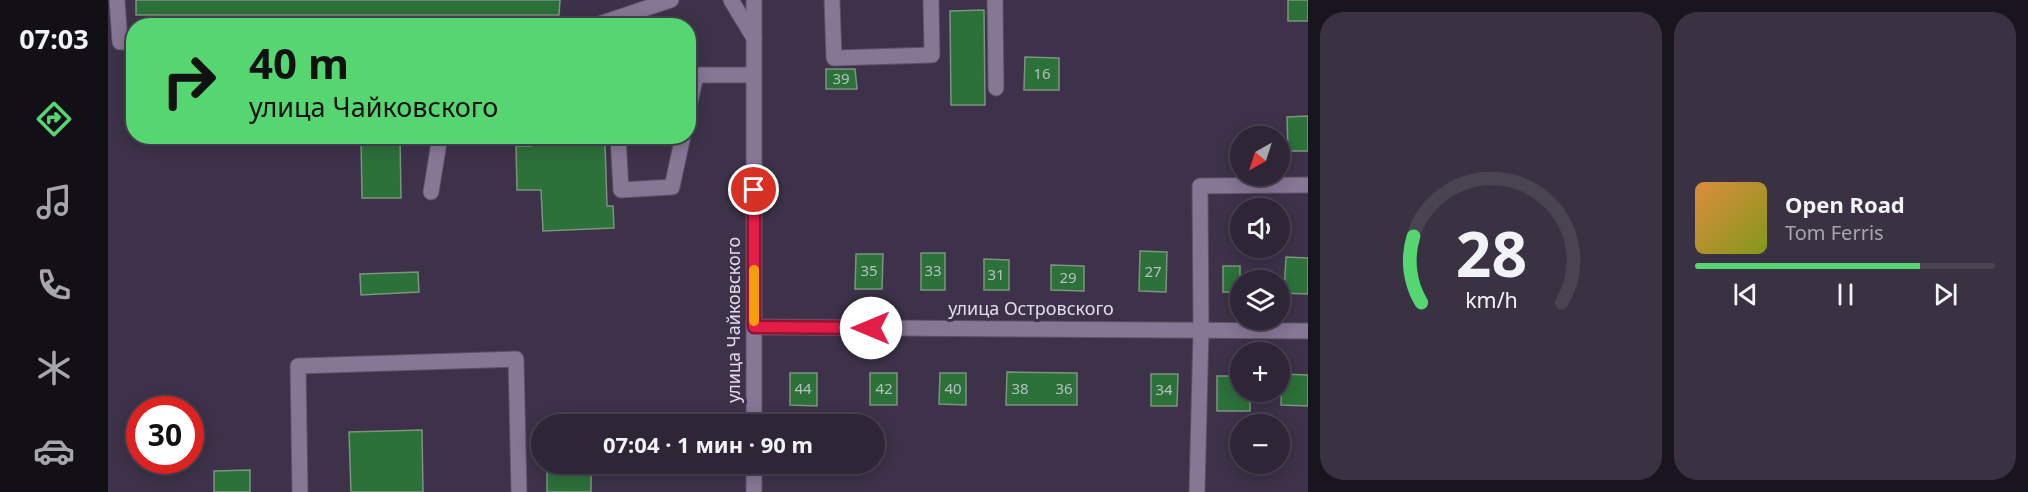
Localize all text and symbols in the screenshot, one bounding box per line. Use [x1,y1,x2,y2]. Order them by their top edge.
text: 07:03 [19,20,89,57]
text: 40 m [249,34,349,91]
icon: right [150,42,228,120]
house number: 16 [1033,63,1051,83]
house number: 39 [832,68,850,88]
text: улица Чайковского [249,88,498,125]
icon: directions [33,98,75,140]
north arrow [1230,126,1290,186]
map controls [1230,126,1290,474]
pin [728,164,779,215]
icon: arrive [737,173,770,206]
icon: music [33,181,75,223]
text: Open Road [1785,189,1905,219]
button: sound [1230,198,1290,258]
text: 28 [1455,210,1527,295]
text: Tom Ferris [1785,219,1884,246]
street label: улица Чайковского [721,237,745,403]
house number: 35 [860,260,878,280]
house number: 33 [924,260,942,280]
house number: 27 [1144,261,1162,281]
icon: phone [33,264,75,306]
house number: 31 [987,264,1005,284]
house number: 29 [1059,267,1077,287]
button: layers [1230,270,1290,330]
icon: previous [1729,278,1762,311]
icon: pause [1829,278,1862,311]
icon: next [1929,278,1962,311]
text: km/h [1465,285,1517,314]
position arrow [839,296,903,360]
street label: улица Островского [948,296,1114,320]
button: + [1230,342,1290,402]
icon: climate [33,347,75,389]
house number: 44 [794,378,812,398]
house number: 42 [875,378,893,398]
house number: 40 [944,378,962,398]
house number: 38 [1011,378,1029,398]
house number: 36 [1055,378,1073,398]
house number: 34 [1155,379,1173,399]
speed limit sign: 30 [126,396,204,474]
button: − [1230,414,1290,474]
text: 07:04 · 1 мин · 90 m [603,429,813,459]
icon: car [33,430,75,472]

